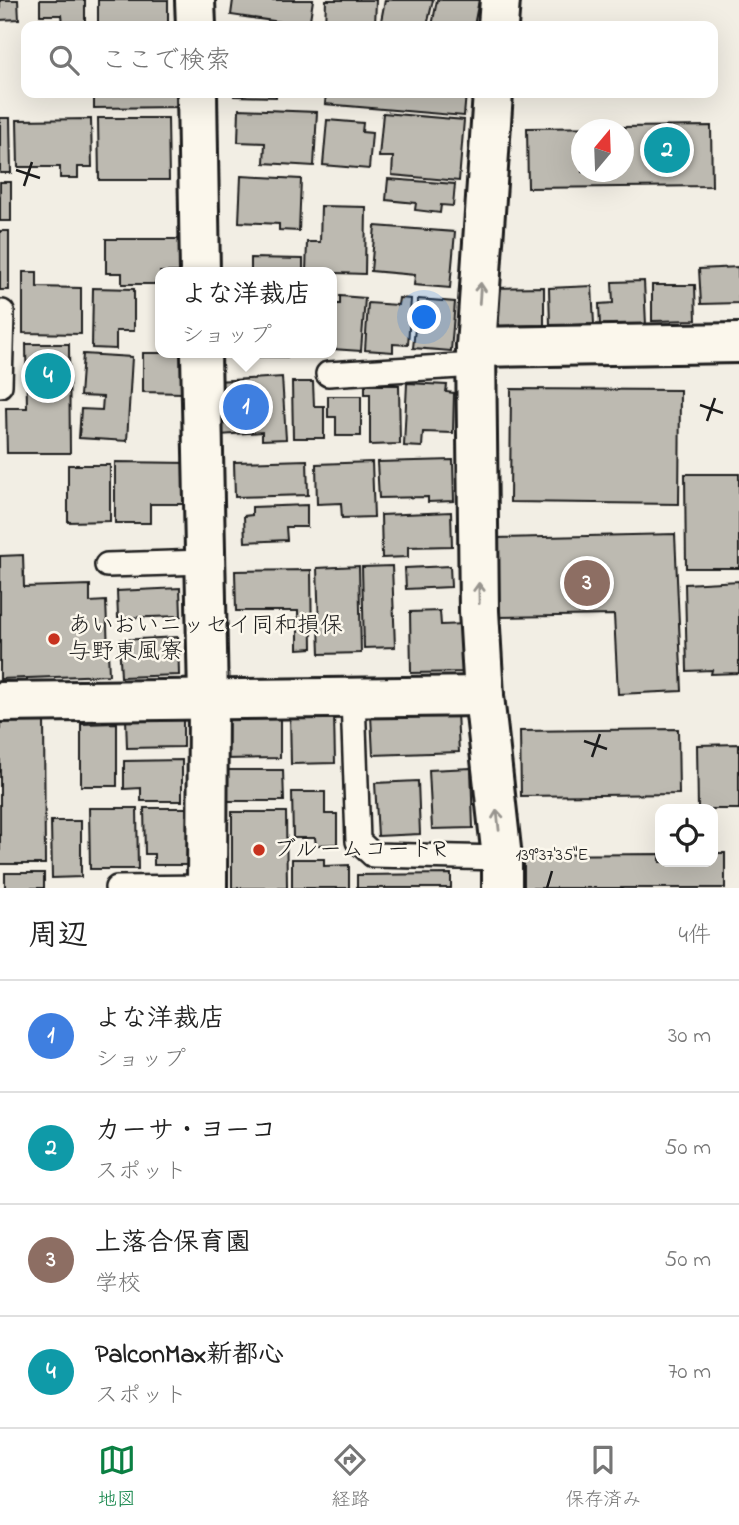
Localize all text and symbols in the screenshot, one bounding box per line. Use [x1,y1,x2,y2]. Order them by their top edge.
search box [21,21,718,98]
icon: search [45,41,83,79]
text: ここで検索 [101,43,231,81]
north arrow [571,119,634,182]
pin: 2 [644,124,690,176]
popup [155,267,337,358]
text: よな洋裁店 [181,277,311,315]
one-way arrow [473,281,486,304]
your location [407,300,441,334]
text: ショップ [181,320,272,353]
pin: 4 [25,350,71,402]
pin: 1 [223,381,269,433]
pin: 3 [564,557,610,609]
one-way arrow [472,582,486,605]
place label: あいおいニッセイ同和損保 与野東風寮 [68,610,343,669]
marker: あいおいニッセイ同和損保 与野東風寮 [46,631,62,647]
map controls [655,804,718,867]
button: locate [655,804,718,867]
one-way arrow [491,809,504,832]
place label: ブルームコートR [273,834,446,867]
marker: ブルームコートR [251,842,267,858]
text: 139°37'35"E [516,843,589,869]
text: 周辺 [28,915,88,959]
text: 4件 [679,920,711,953]
text: よな洋裁店 [95,1001,225,1039]
text: 1 [47,1020,55,1053]
text: 30 m [668,1020,711,1053]
text: ショップ [95,1044,186,1077]
text: カーサ・ヨーコ [95,1113,276,1151]
text: 2 [45,1132,57,1165]
text: 50 m [664,1132,711,1165]
text: スポット [95,1156,187,1189]
text: 上落合保育園 [95,1225,251,1263]
text: 3 [46,1244,56,1277]
text: 50 m [664,1244,711,1277]
text: 学校 [95,1268,141,1301]
text: PalconMax新都心 [95,1337,284,1375]
text: 4 [46,1356,56,1389]
text: 70 m [668,1356,711,1389]
text: スポット [95,1380,187,1413]
tab: 地図 [98,1441,136,1514]
tab: 経路 [331,1441,369,1514]
tab: 保存済み [565,1441,641,1514]

